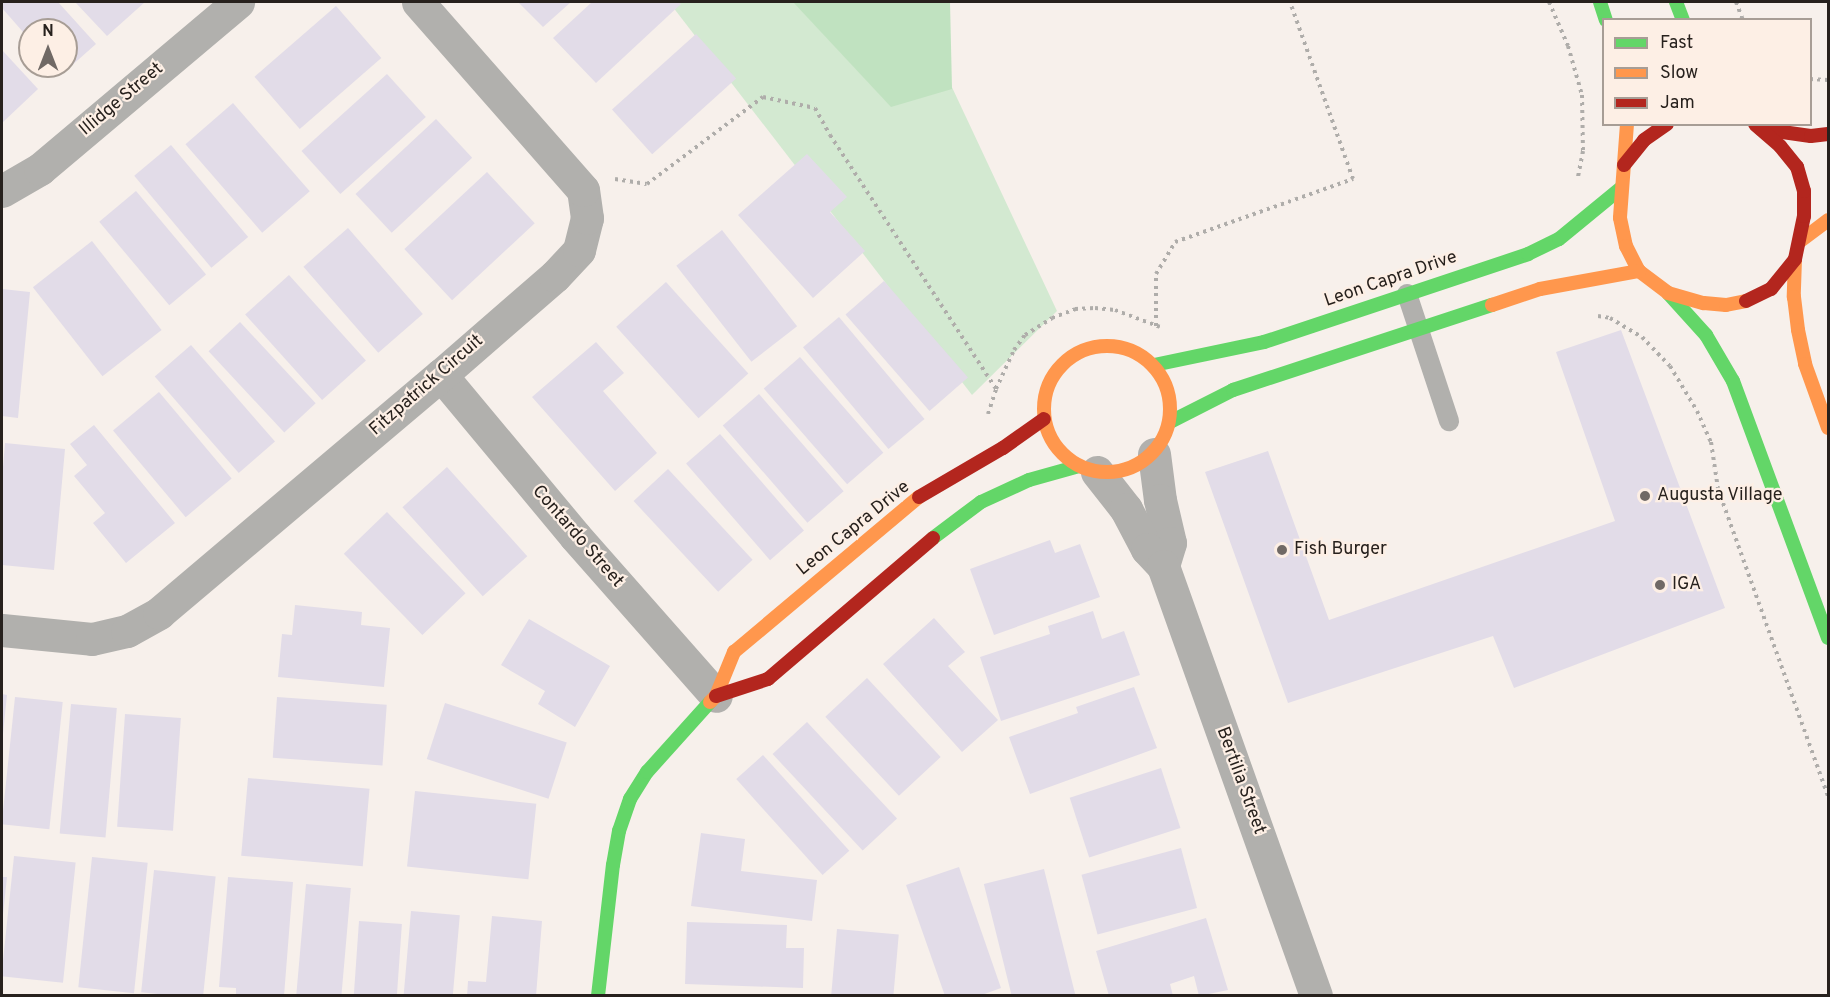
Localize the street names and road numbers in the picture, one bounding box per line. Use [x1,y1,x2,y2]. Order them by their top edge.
street label: Illidge Street [76,59,168,141]
street label: Leon Capra Drive [1322,247,1460,313]
street label: Fitzpatrick Circuit [366,331,488,441]
street label: Leon Capra Drive [793,477,915,581]
street label: Contardo Street [527,481,627,593]
street label: Bertilia Street [1211,724,1269,838]

